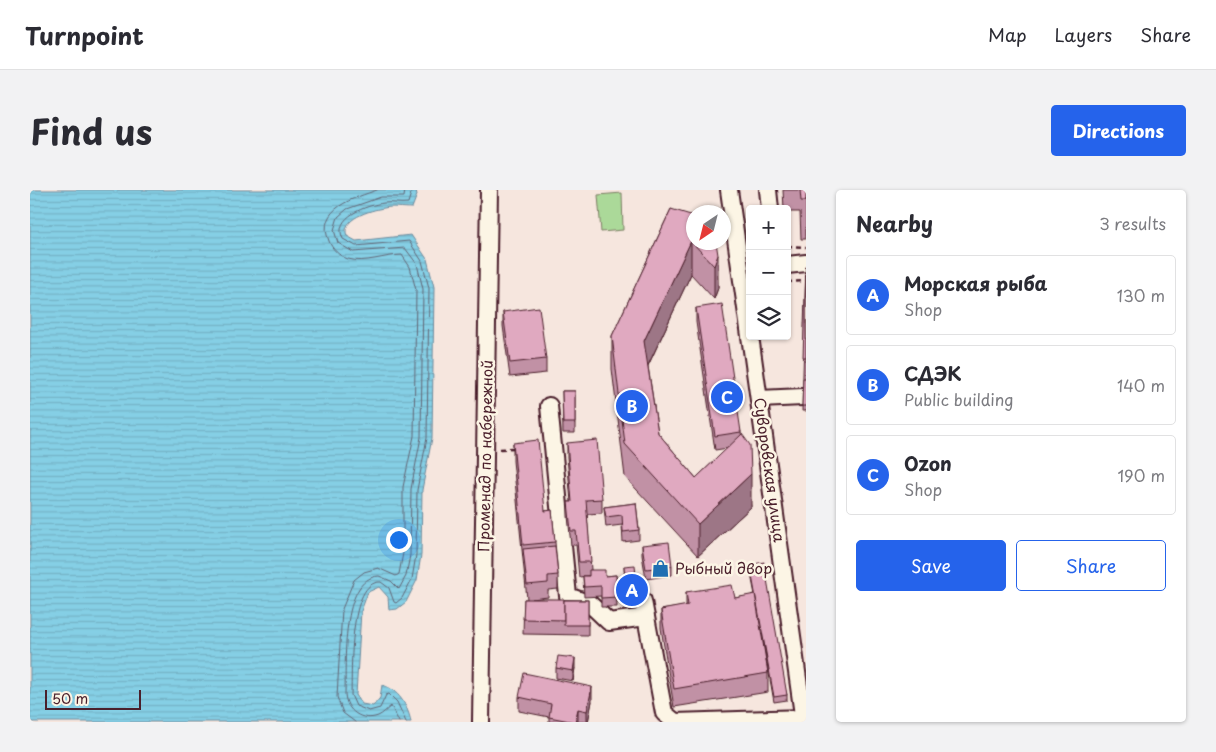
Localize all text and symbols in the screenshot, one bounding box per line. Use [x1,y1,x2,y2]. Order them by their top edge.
text: Turnpoint [25,17,144,53]
text: Map [988,21,1027,48]
text: Layers [1055,21,1112,48]
text: Share [1140,21,1191,48]
text: Find us [30,104,152,157]
button: Directions [1051,105,1186,156]
north arrow [686,205,731,250]
map controls [746,205,791,340]
button: + [746,205,791,250]
text: Nearby [856,207,933,239]
text: 3 results [1099,211,1166,235]
button: − [746,250,791,295]
text: Морская рыба [904,269,1047,297]
text: A [867,283,879,307]
text: 130 m [1117,283,1165,307]
button: layers [746,295,791,340]
text: Shop [904,297,942,321]
text: СДЭК [904,359,961,387]
street label: Променад по набережной [471,360,498,552]
text: B [868,373,878,397]
text: 140 m [1117,373,1165,397]
pin: C [711,378,743,416]
pin: B [616,387,648,425]
text: Public building [904,387,1014,411]
street label: Суворовская улица [749,396,792,544]
text: Ozon [904,449,952,477]
text: C [867,463,879,487]
text: 190 m [1117,463,1165,487]
text: Shop [904,477,942,501]
your location [386,527,412,553]
button: Save [856,540,1006,591]
button: Share [1016,540,1166,591]
place label: Рыбный двор [675,556,772,579]
shop icon: Рыбный двор [651,559,671,579]
pin: A [616,571,648,609]
scale bar [45,687,141,710]
text: 50 m [52,688,88,709]

